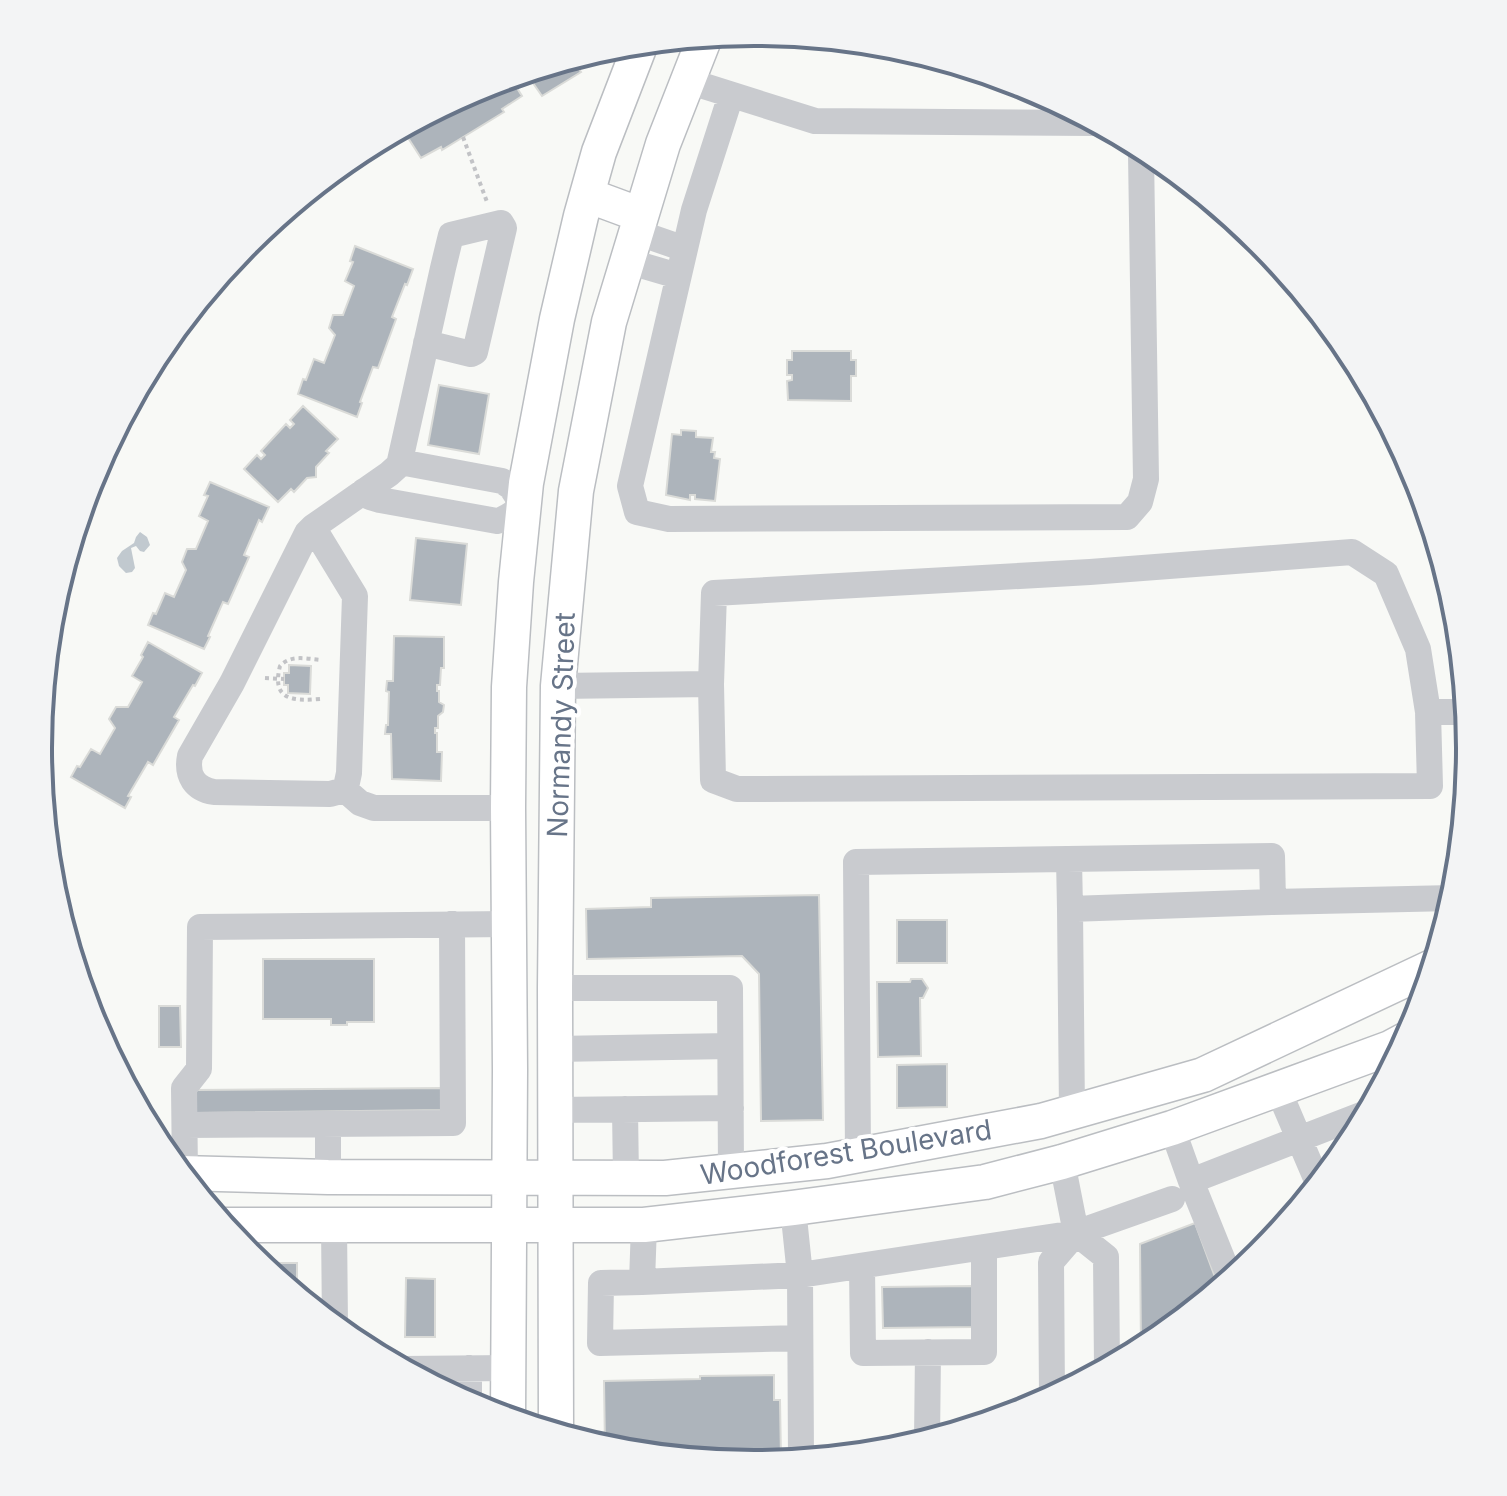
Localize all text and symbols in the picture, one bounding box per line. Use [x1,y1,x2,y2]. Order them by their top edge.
street label: Normandy Street [540,612,582,838]
street label: Woodforest Boulevard [698,1112,994,1192]

